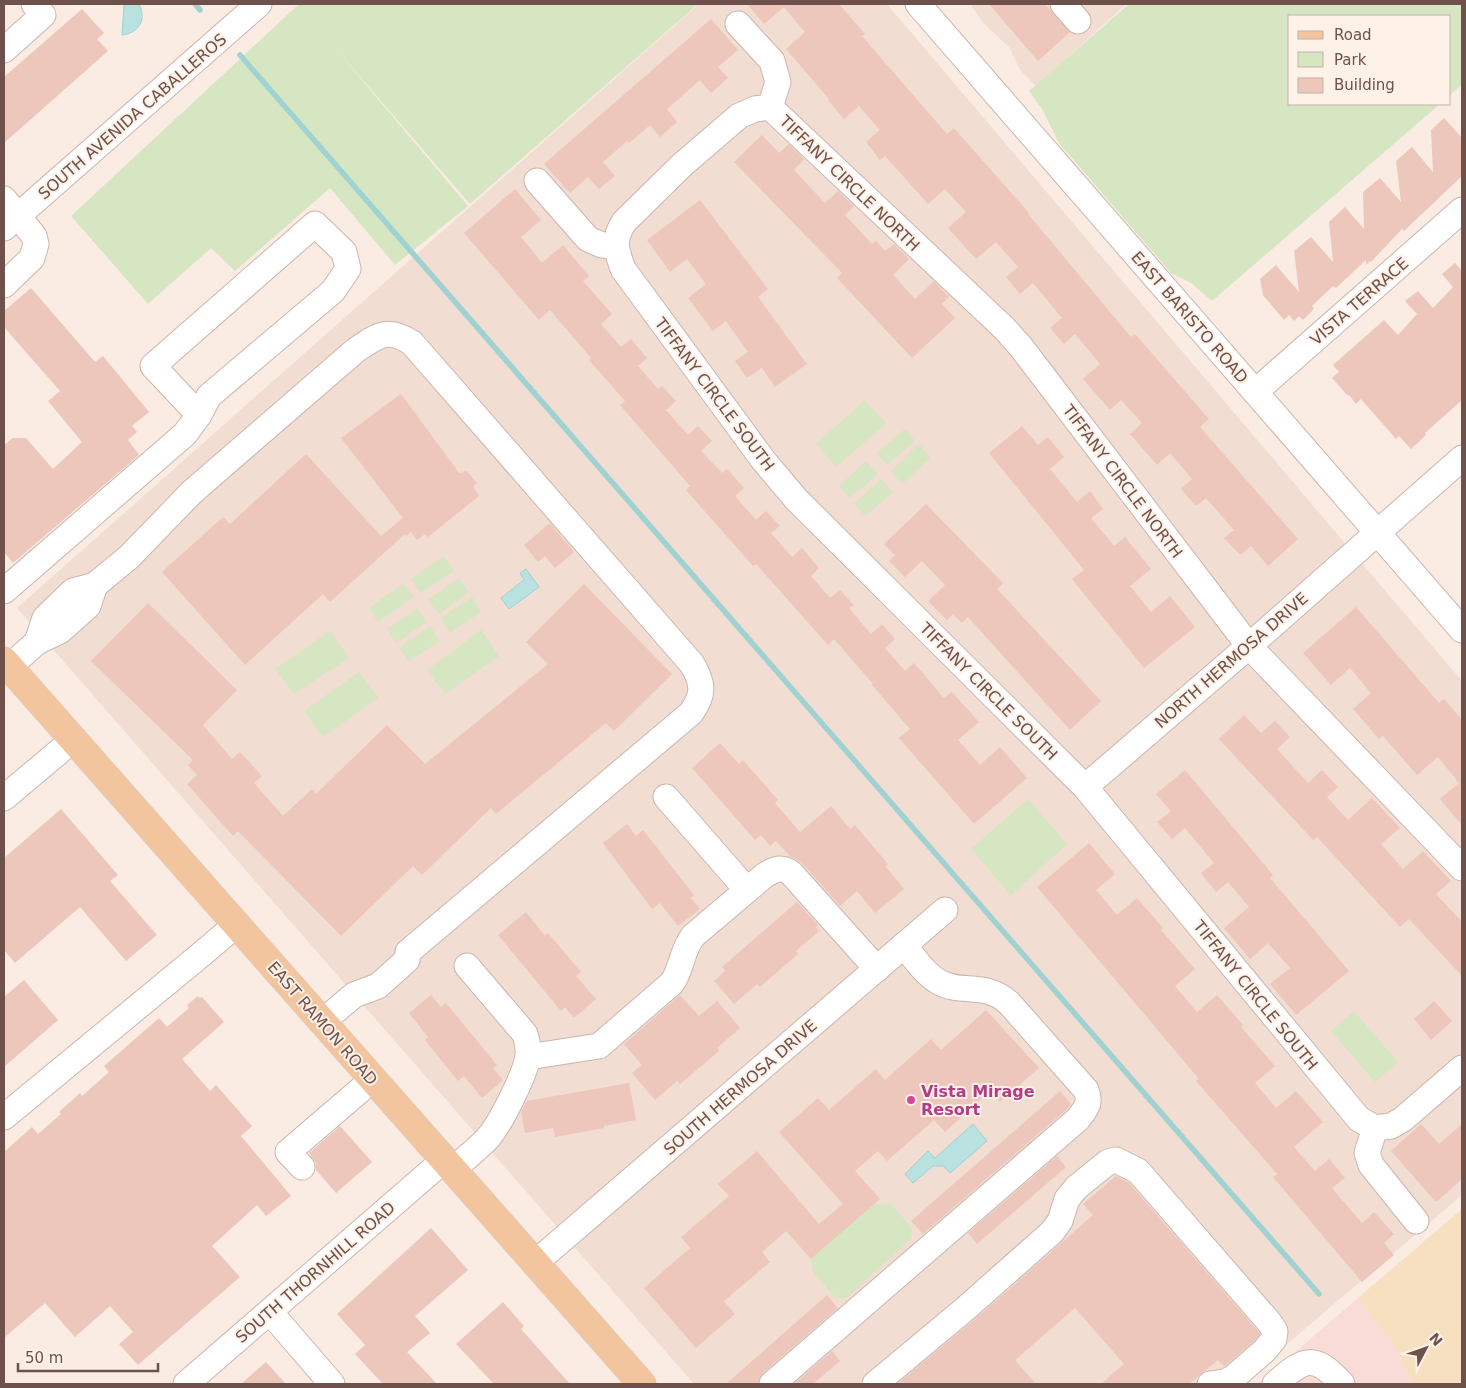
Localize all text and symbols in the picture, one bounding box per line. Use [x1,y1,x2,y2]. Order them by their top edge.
legend [1288,15,1451,105]
text: Road [1334,26,1372,44]
street label: SOUTH AVENIDA CABALLEROS [34,30,230,203]
text: Park [1334,51,1367,69]
text: Building [1334,76,1395,94]
street label: TIFFANY CIRCLE NORTH [775,111,924,255]
street label: EAST BARISTO ROAD [1127,248,1252,387]
street label: VISTA TERRACE [1306,254,1412,349]
street label: TIFFANY CIRCLE SOUTH [650,313,778,475]
street label: TIFFANY CIRCLE NORTH [1058,400,1186,562]
street label: NORTH HERMOSA DRIVE [1151,589,1312,732]
street label: TIFFANY CIRCLE SOUTH [915,618,1061,764]
street label: TIFFANY CIRCLE SOUTH [1189,916,1322,1074]
street label: EAST RAMON ROAD [264,958,382,1089]
street label: SOUTH HERMOSA DRIVE [660,1016,821,1159]
place label: Vista Mirage Resort [921,1082,1035,1119]
marker: Vista Mirage Resort [905,1094,917,1106]
street label: SOUTH THORNHILL ROAD [232,1198,399,1347]
north arrow [1401,1323,1451,1373]
text: N [1426,1330,1446,1349]
scale bar [18,1340,158,1372]
text: 50 m [25,1349,63,1367]

